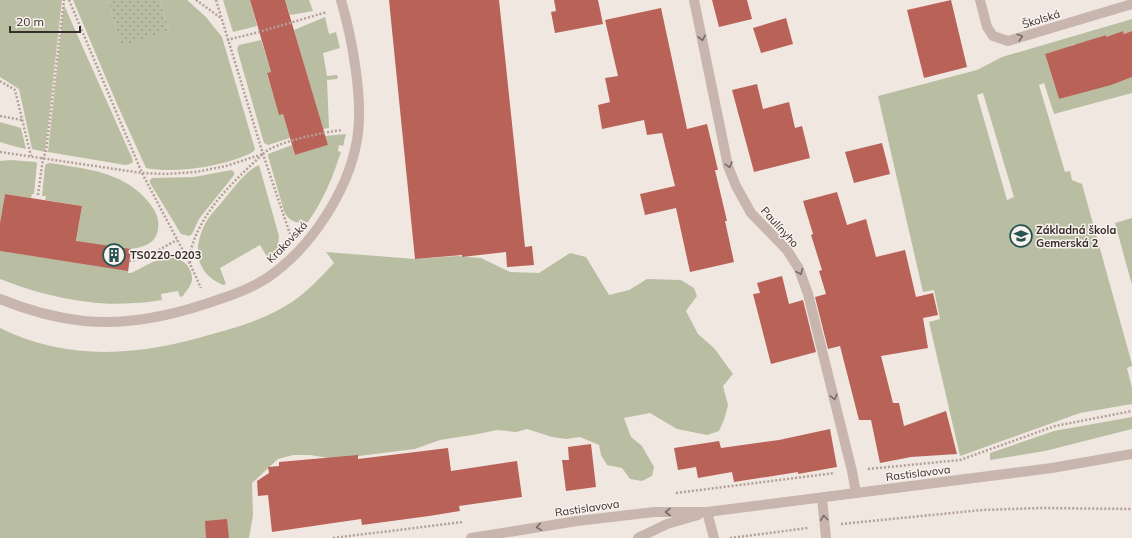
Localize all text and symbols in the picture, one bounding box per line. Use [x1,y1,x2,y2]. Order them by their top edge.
street label: Školská [1020,7,1062,31]
scale bar [10,8,80,34]
text: 20 m [16,14,44,29]
one-way arrow [1016,33,1023,42]
one-way arrow [697,35,705,41]
one-way arrow [724,162,733,169]
street label: Paulínyho [758,204,802,250]
street label: Krakovská [264,218,310,266]
school or university icon: Základná škola Gemerská 2 [1008,223,1034,249]
place label: Základná škola Gemerská 2 [1036,223,1116,250]
building icon: TS0220-0203 [101,242,127,268]
place label: TS0220-0203 [130,248,202,262]
one-way arrow [795,268,803,275]
one-way arrow [829,393,838,400]
street label: Rastislavova [885,462,951,484]
street label: Rastislavova [554,497,620,519]
one-way arrow [665,508,671,516]
one-way arrow [819,515,828,521]
one-way arrow [536,522,542,531]

